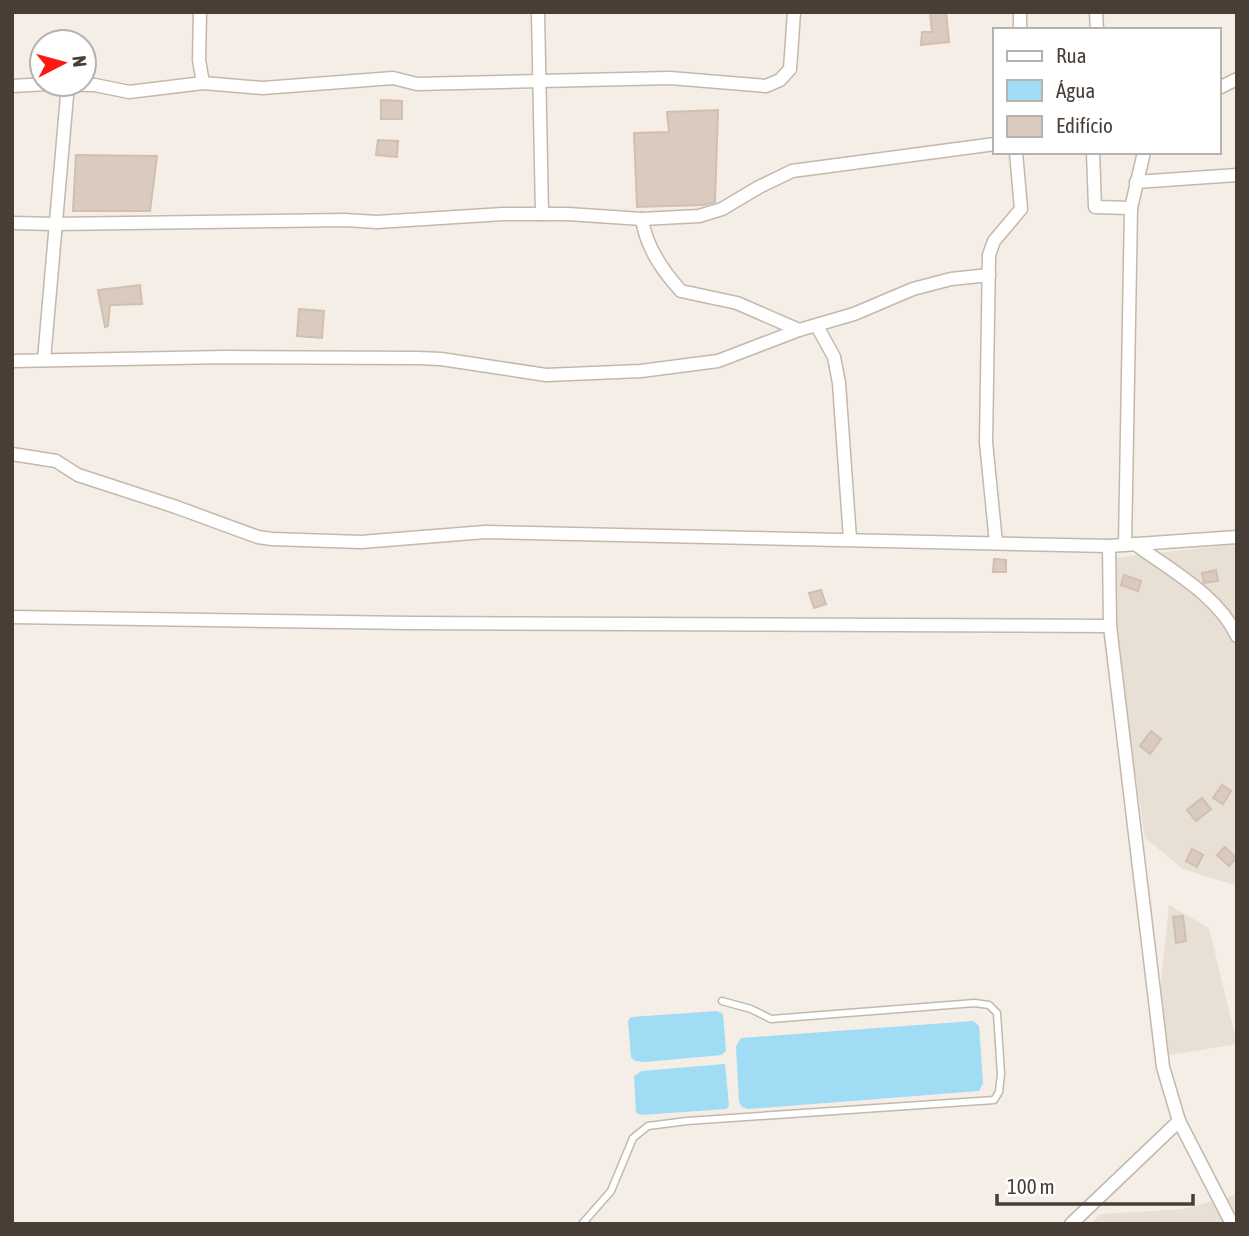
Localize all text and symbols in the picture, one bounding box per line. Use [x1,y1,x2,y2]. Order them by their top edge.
north arrow [28,28,98,98]
legend [993,28,1221,154]
text: Rua [1056,43,1086,67]
text: N [68,54,91,68]
text: Água [1056,78,1095,102]
text: Edifício [1056,113,1113,137]
scale bar [997,1162,1193,1206]
text: 100 m [1007,1174,1055,1198]

